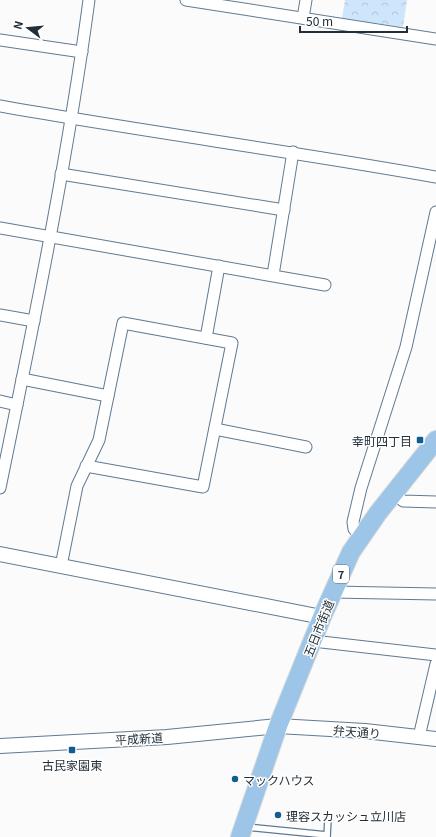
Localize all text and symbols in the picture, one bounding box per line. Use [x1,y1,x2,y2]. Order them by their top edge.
north arrow [8,8,48,48]
scale bar [300,8,407,34]
text: 50 m [306,12,333,29]
text: N [9,19,26,31]
place label: 幸町四丁目 [352,432,412,449]
marker: 幸町四丁目 [415,435,425,445]
road number: 7 [333,565,349,583]
street label: 五日市街道 [299,597,337,659]
street label: 弁天通り [332,720,382,742]
street label: 平成新道 [115,728,163,748]
marker: 古民家園東 [67,745,77,755]
place label: 古民家園東 [42,756,102,773]
place label: マックハウス [243,771,314,788]
marker: マックハウス [230,774,240,784]
place label: 理容スカッシュ立川店 [286,807,406,824]
marker: 理容スカッシュ立川店 [273,810,283,820]

